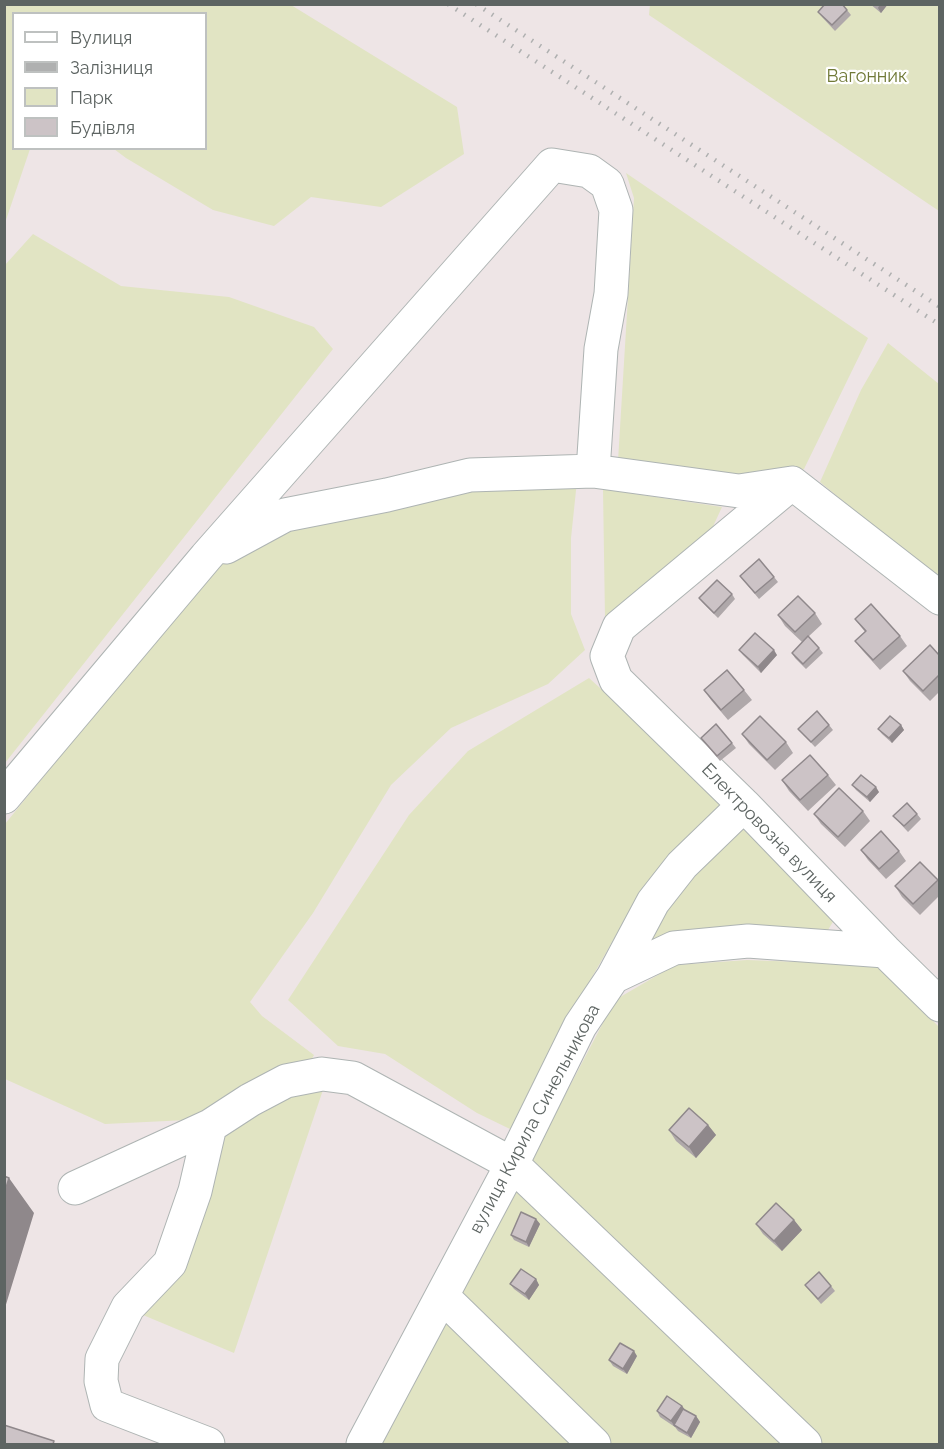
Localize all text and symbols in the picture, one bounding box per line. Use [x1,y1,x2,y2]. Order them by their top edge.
legend [12,12,207,150]
text: Вулиця [70,27,132,48]
text: Залізниця [70,57,153,78]
park label: Вагонник [827,66,907,88]
text: Парк [70,87,113,108]
text: Будівля [70,117,135,138]
street label: Електровозна вулиця [697,759,841,907]
street label: вулиця Кирила Синельникова [465,1001,605,1237]

